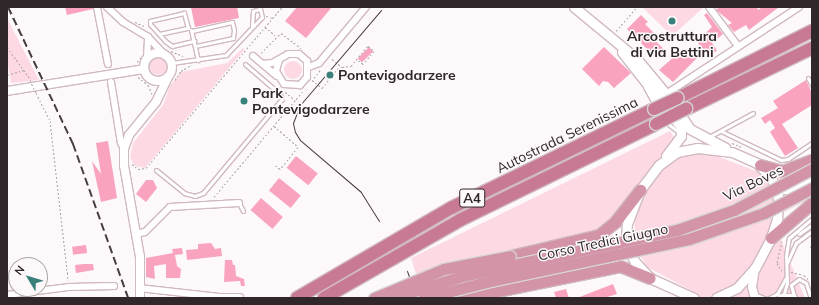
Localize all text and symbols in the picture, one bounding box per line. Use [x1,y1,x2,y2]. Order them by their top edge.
marker: Arcostruttura di via Bettini [667,16,677,26]
place label: Arcostruttura di via Bettini [627,28,717,60]
place label: Pontevigodarzere [338,67,456,83]
marker: Pontevigodarzere [325,70,335,80]
place label: Park Pontevigodarzere [252,85,370,118]
street label: Autostrada Serenissima [494,93,640,177]
marker: Park Pontevigodarzere [239,96,249,106]
street label: Via Boves [720,161,786,205]
road number: A4 [459,187,485,209]
street label: Corso Tredici Giugno [536,220,670,264]
north arrow [8,257,48,297]
text: N [11,263,27,278]

